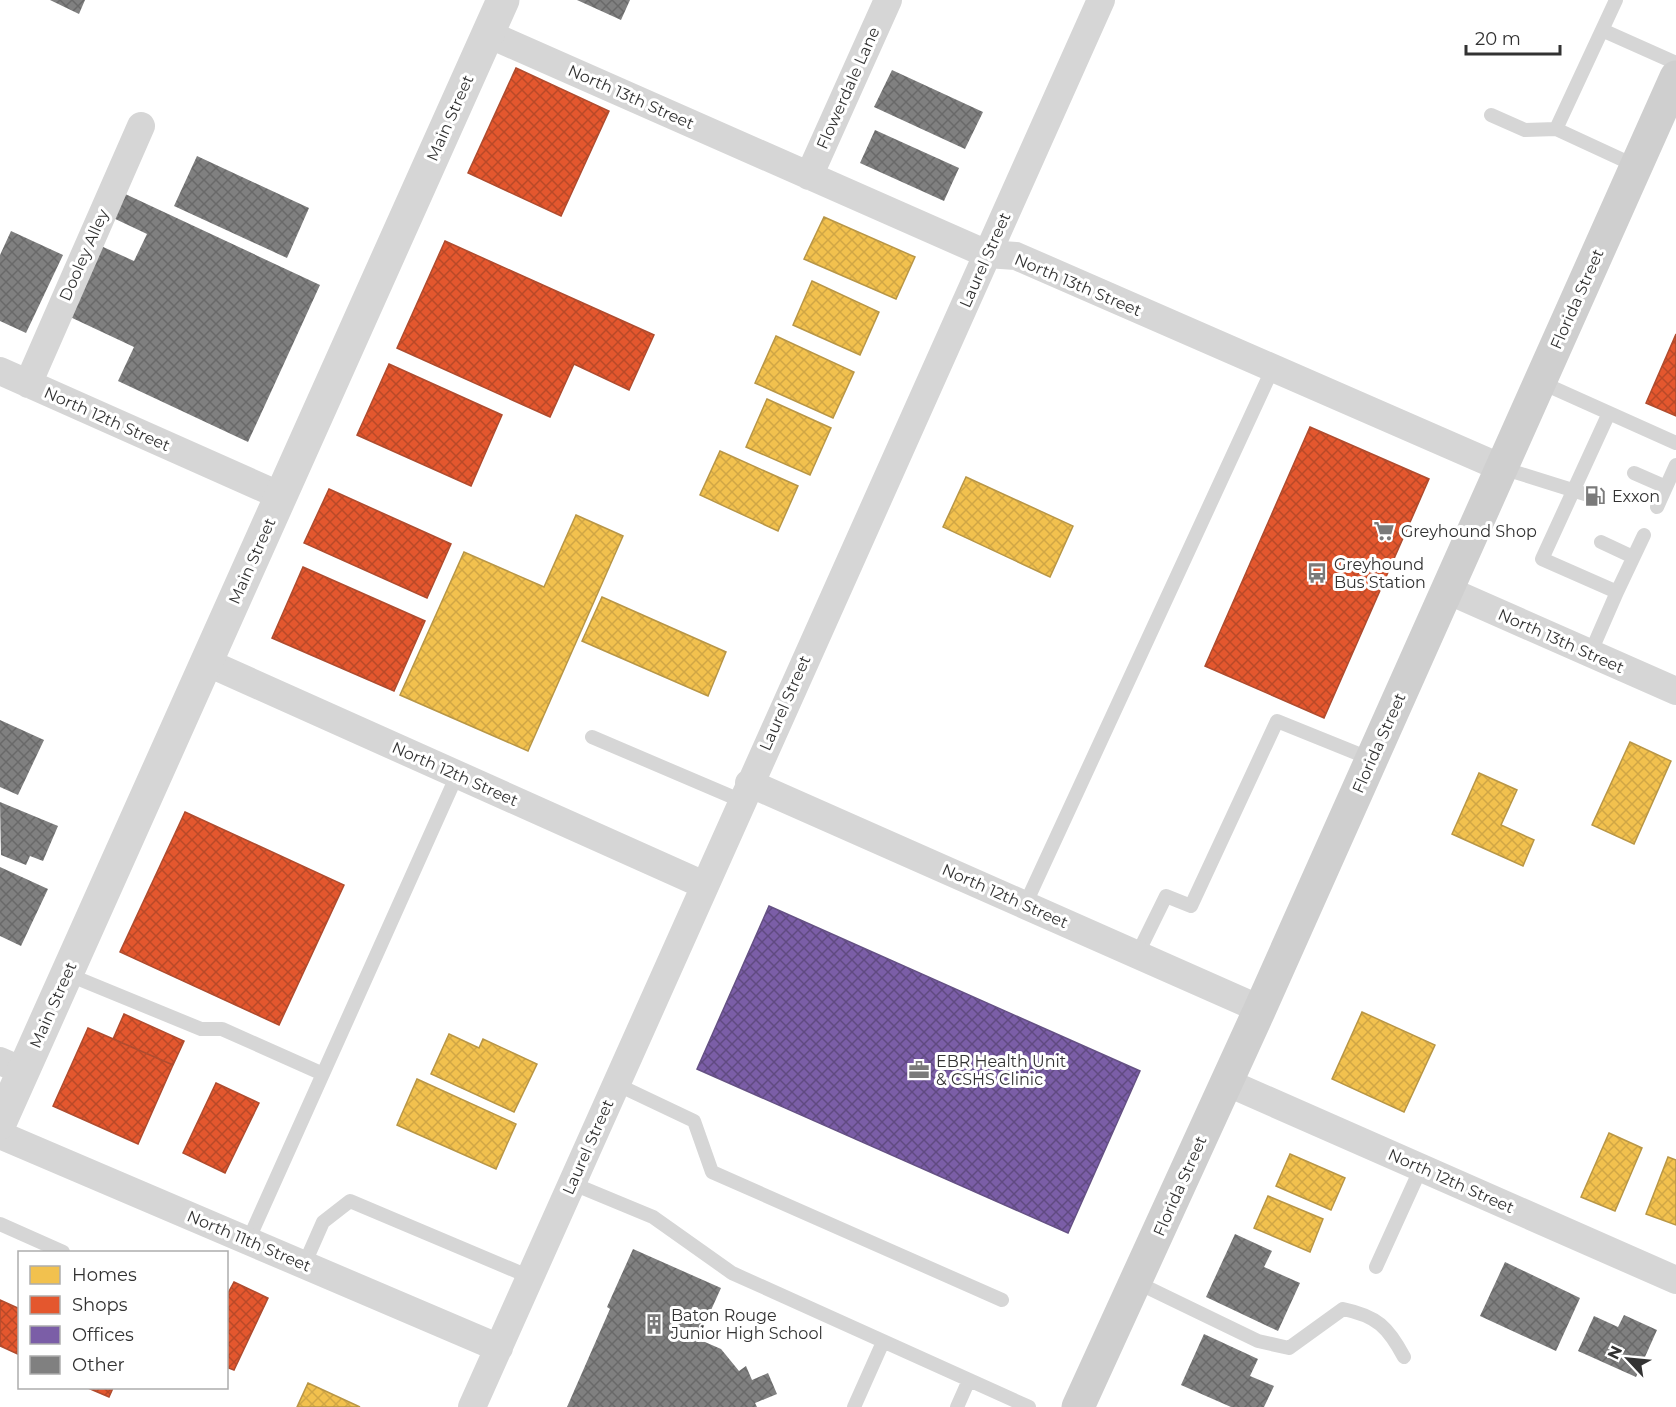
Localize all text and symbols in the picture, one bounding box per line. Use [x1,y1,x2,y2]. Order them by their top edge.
scale bar [1466,18,1560,56]
street label: Flowerdale Lane [813,24,883,152]
text: 20 m [1475,28,1521,50]
street label: North 13th Street [565,61,697,134]
street label: Main Street [423,71,478,164]
street label: Dooley Alley [55,206,113,304]
street label: Laurel Street [956,209,1015,311]
street label: Florida Street [1546,245,1608,352]
street label: North 13th Street [1012,250,1145,320]
street label: North 12th Street [41,383,173,456]
fuel station icon: Exxon [1583,484,1607,508]
place label: Exxon [1612,487,1660,506]
street label: Main Street [225,514,280,607]
supermarket icon: Greyhound Shop [1372,519,1396,543]
place label: Greyhound Shop [1401,522,1537,541]
place label: Greyhound Bus Station [1334,555,1426,592]
bus stop icon: Greyhound Bus Station [1305,561,1329,585]
street label: North 13th Street [1495,605,1627,678]
street label: Laurel Street [756,652,815,754]
street label: Florida Street [1348,689,1410,796]
street label: North 12th Street [389,738,521,811]
street label: North 12th Street [939,860,1071,933]
street label: Main Street [26,958,81,1051]
place label: EBR Health Unit & CSHS Clinic [936,1052,1067,1089]
office icon: EBR Health Unit & CSHS Clinic [907,1058,931,1082]
street label: Laurel Street [559,1096,618,1198]
street label: Florida Street [1149,1132,1211,1239]
street label: North 12th Street [1385,1145,1517,1218]
street label: North 11th Street [184,1206,314,1276]
legend [18,1251,228,1389]
text: Homes [72,1264,137,1286]
text: Shops [72,1294,128,1316]
place label: Baton Rouge Junior High School [670,1306,823,1343]
building icon: Baton Rouge Junior High School [642,1312,666,1336]
text: Offices [72,1324,134,1346]
north arrow [1598,1329,1658,1389]
text: N [1604,1343,1626,1363]
text: Other [72,1354,125,1376]

